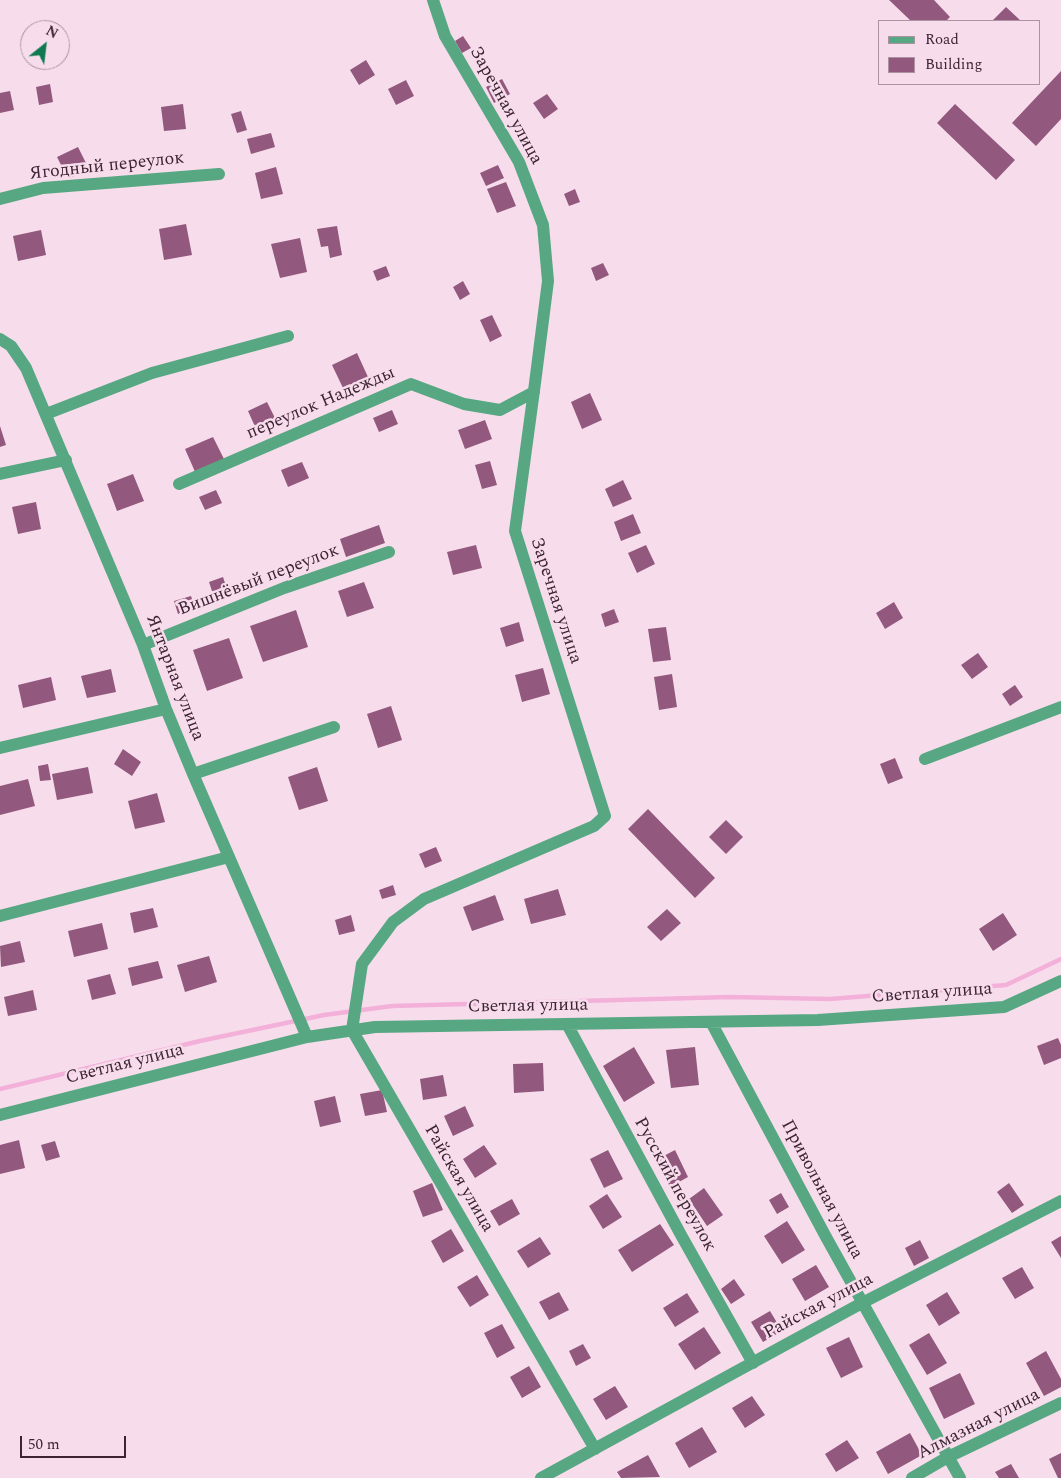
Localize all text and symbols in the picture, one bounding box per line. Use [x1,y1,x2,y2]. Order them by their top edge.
north arrow [20,20,70,70]
text: N [42,20,62,44]
legend [878,20,1041,85]
text: Road [925,28,959,51]
street label: Заречная улица [464,43,546,169]
text: Building [925,53,982,76]
street label: Ягодный переулок [28,148,186,186]
street label: переулок Надежды [243,363,399,445]
street label: Заречная улица [524,535,586,667]
street label: Вишнёвый переулок [176,540,342,622]
street label: Янтарная улица [140,612,208,744]
street label: Светлая улица [871,979,993,1009]
street label: Светлая улица [467,995,589,1019]
street label: Светлая улица [64,1040,186,1090]
street label: Русский переулок [628,1114,720,1256]
street label: Привольная улица [775,1117,867,1263]
street label: Райская улица [419,1121,497,1237]
street label: Райская улица [761,1269,877,1345]
street label: Алмазная улица [914,1385,1044,1465]
scale bar [22,1426,129,1458]
text: 50 m [28,1433,60,1456]

